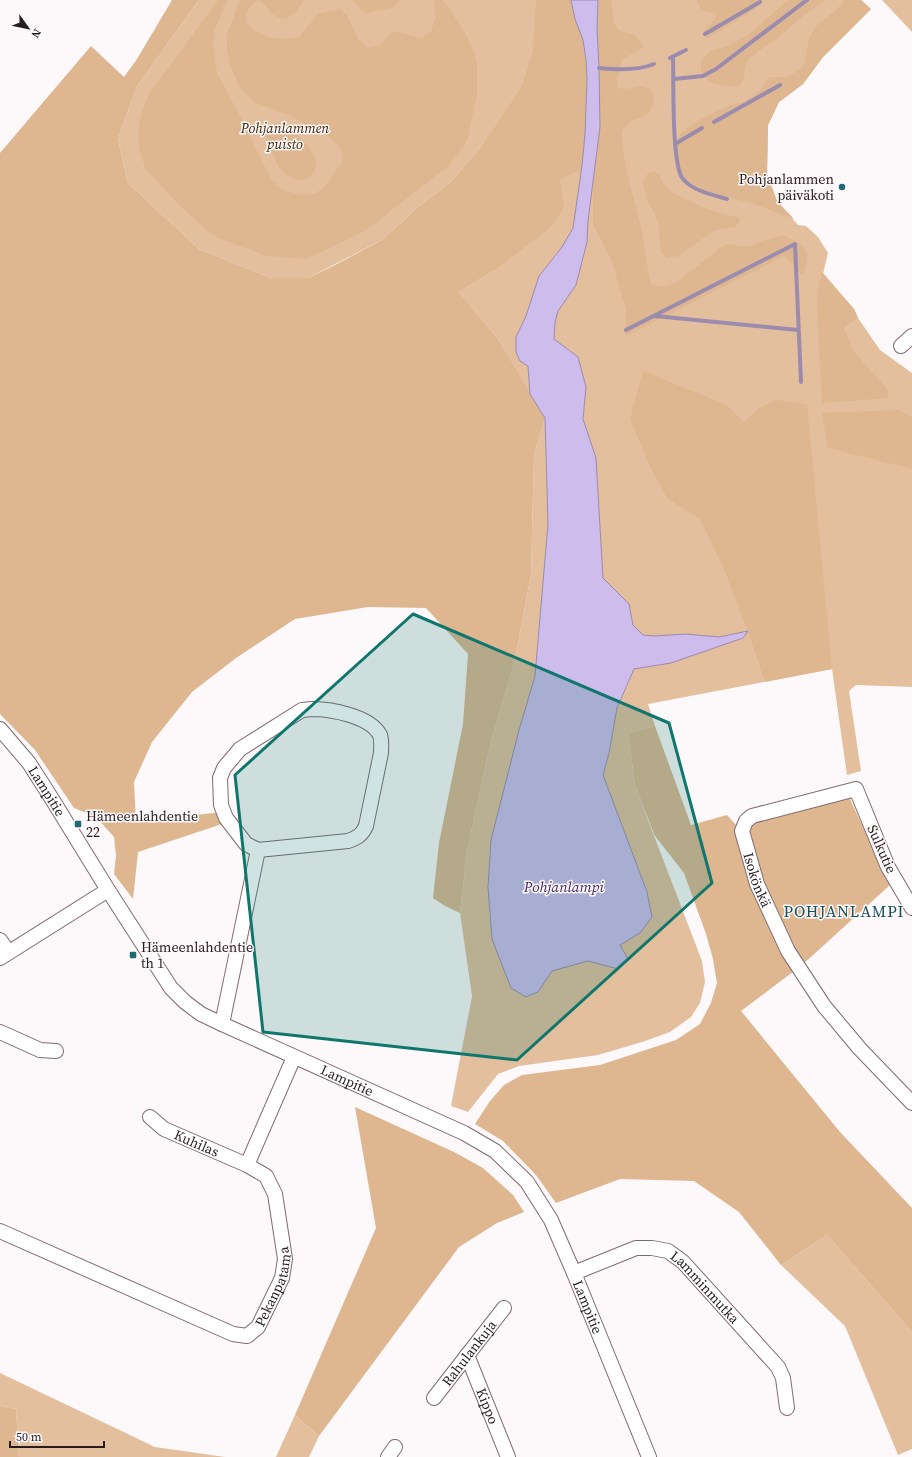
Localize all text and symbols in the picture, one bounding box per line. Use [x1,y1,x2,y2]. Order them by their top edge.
north arrow [8,8,48,48]
text: N [27,26,44,41]
park label: Pohjanlammen puisto [240,118,329,154]
place label: Pohjanlammen päiväkoti [739,169,835,205]
marker: Pohjanlammen päiväkoti [837,182,847,192]
street label: Lampitie [23,762,70,820]
place label: Hämeenlahdentie 22 [86,806,198,842]
marker: Hämeenlahdentie 22 [73,819,83,829]
street label: Sulkutie [862,822,902,876]
street label: Isokönkä [739,850,777,911]
water label: Pohjanlampi [523,876,605,897]
district label: POHJANLAMPI [784,900,904,922]
place label: Hämeenlahdentie th 1 [141,937,253,973]
marker: Hämeenlahdentie th 1 [128,950,138,960]
street label: Lampitie [317,1060,377,1101]
street label: Kuhilas [171,1125,222,1162]
street label: Pekanpatama [250,1244,296,1330]
street label: Lamminmutka [666,1246,745,1329]
street label: Lampitie [568,1277,608,1337]
street label: Rahulankuja [437,1315,502,1390]
street label: Kippo [471,1385,504,1427]
scale bar [10,1423,104,1449]
text: 50 m [16,1429,42,1445]

